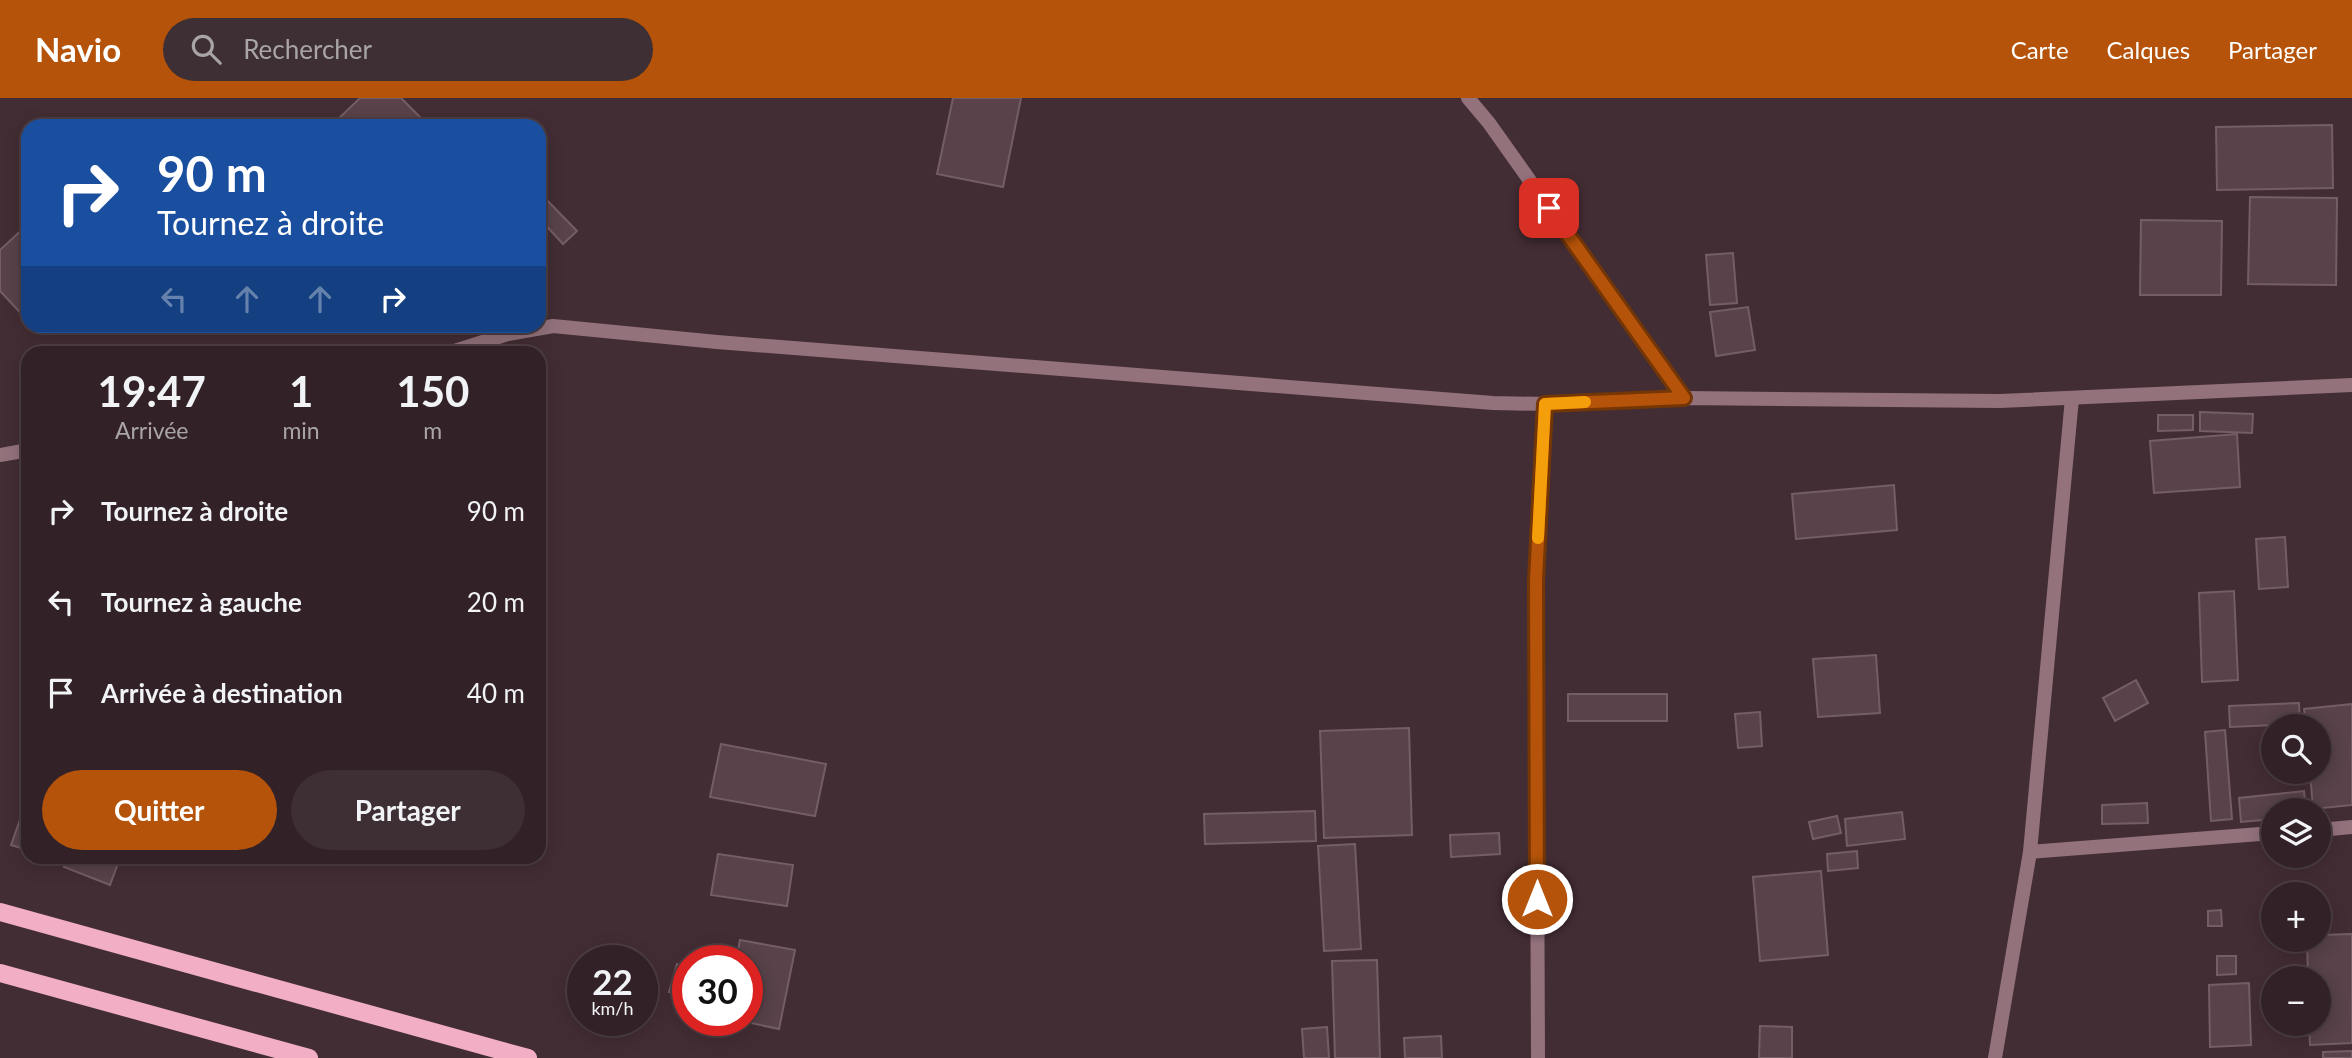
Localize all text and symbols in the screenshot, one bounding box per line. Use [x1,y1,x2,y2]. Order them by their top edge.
search box [163,18,653,81]
text: Navio [35,29,121,69]
icon: search [187,30,225,68]
text: Rechercher [243,33,372,65]
text: Carte [2011,35,2069,64]
text: Calques [2107,35,2190,64]
text: Partager [2228,35,2317,64]
text: 90 m [157,144,267,202]
icon: right [42,147,133,238]
pin [1519,178,1579,238]
icon: arrive [1530,189,1568,227]
text: Tournez à droite [157,203,384,242]
icon: left [155,280,193,318]
icon: ahead [228,280,266,318]
icon: ahead [301,280,339,318]
icon: right [374,280,412,318]
text: 19:47 [98,366,206,416]
text: 1 [289,366,313,416]
text: 150 [396,366,469,416]
text: Arrivée [115,416,189,444]
text: min [282,416,320,444]
text: m [423,416,442,444]
icon: right [42,492,80,530]
text: Tournez à droite [101,495,288,527]
text: 90 m [467,495,525,527]
icon: left [42,583,80,621]
text: Tournez à gauche [101,586,302,618]
text: 20 m [467,586,525,618]
icon: arrive [42,674,80,712]
text: Arrivée à destination [101,677,343,709]
text: 40 m [467,677,525,709]
map controls [2261,714,2331,1036]
button: search [2261,714,2331,784]
button: Quitter [42,770,277,850]
button: Partager [291,770,525,850]
button: layers [2261,798,2331,868]
position arrow [1500,862,1574,936]
button: + [2261,882,2331,952]
speed limit sign: 30 [672,945,763,1036]
text: 22 [592,960,633,1002]
button: − [2261,966,2331,1036]
text: km/h [591,997,634,1019]

